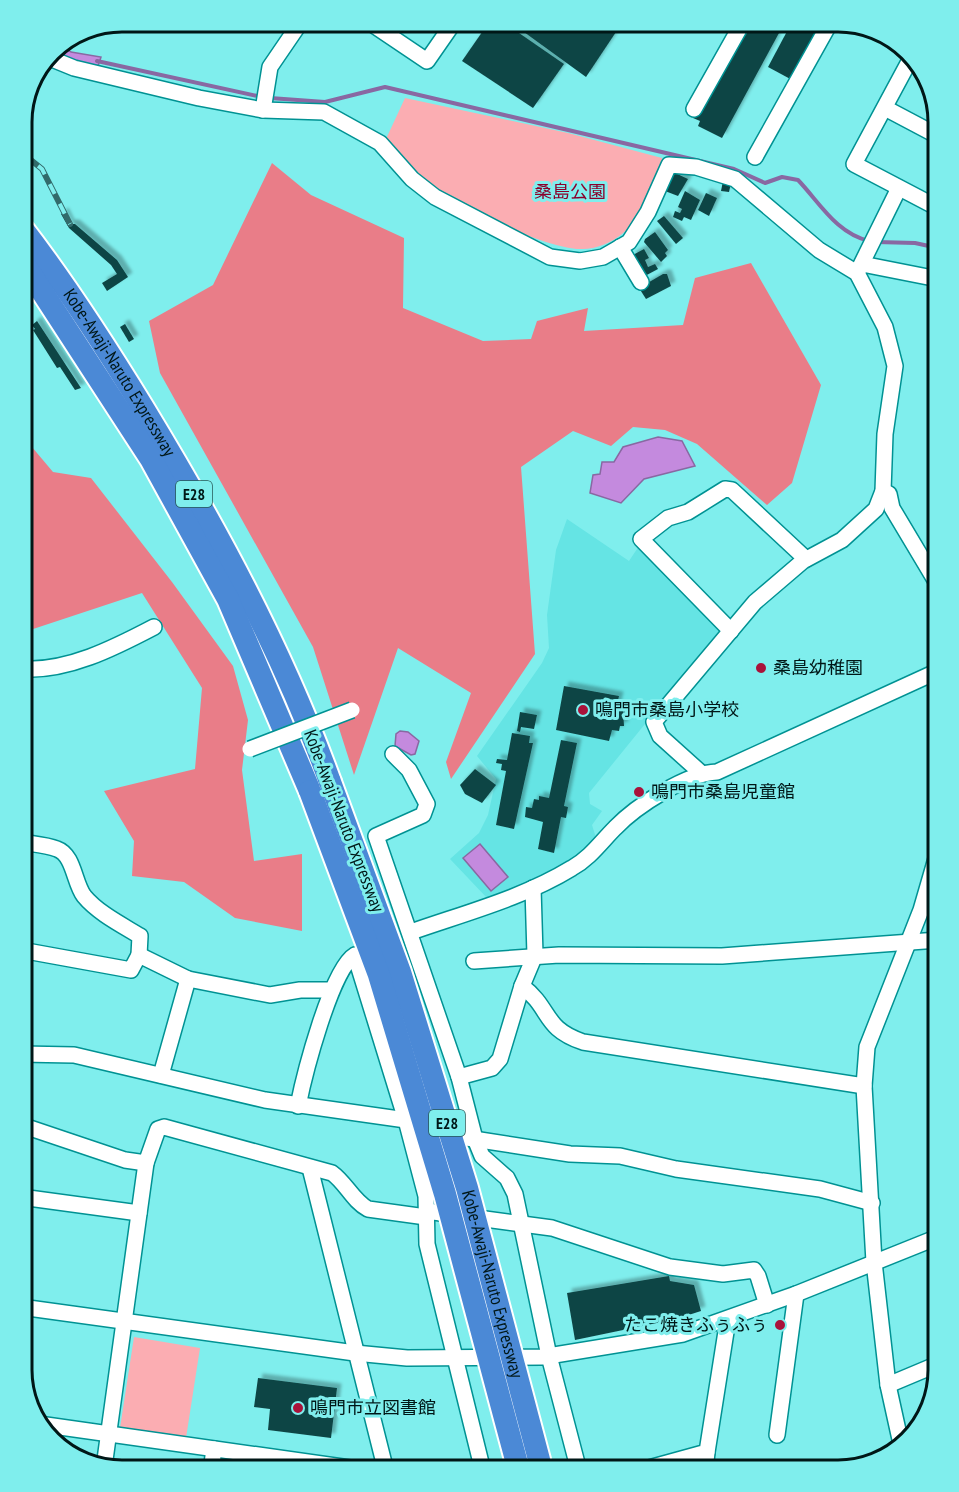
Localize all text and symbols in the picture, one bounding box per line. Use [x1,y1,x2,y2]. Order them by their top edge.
park label: 桑島公園 [534,180,606,203]
street label: Kobe-Awaji-Naruto Expressway [59,284,181,460]
road number: E28 [176,481,212,507]
place label: 桑島幼稚園 [773,656,863,679]
marker: 桑島幼稚園 [754,661,768,675]
place label: 鳴門市桑島小学校 [595,698,739,721]
marker: 鳴門市桑島小学校 [576,703,590,717]
street label: Kobe-Awaji-Naruto Expressway [299,726,390,915]
place label: 鳴門市桑島児童館 [651,780,795,803]
marker: 鳴門市桑島児童館 [632,785,646,799]
road number: E28 [429,1110,465,1136]
street label: Kobe-Awaji-Naruto Expressway [457,1187,529,1381]
place label: たこ焼きふぅふぅ [624,1313,768,1336]
marker: たこ焼きふぅふぅ [773,1318,787,1332]
place label: 鳴門市立図書館 [310,1396,436,1419]
marker: 鳴門市立図書館 [291,1401,305,1415]

